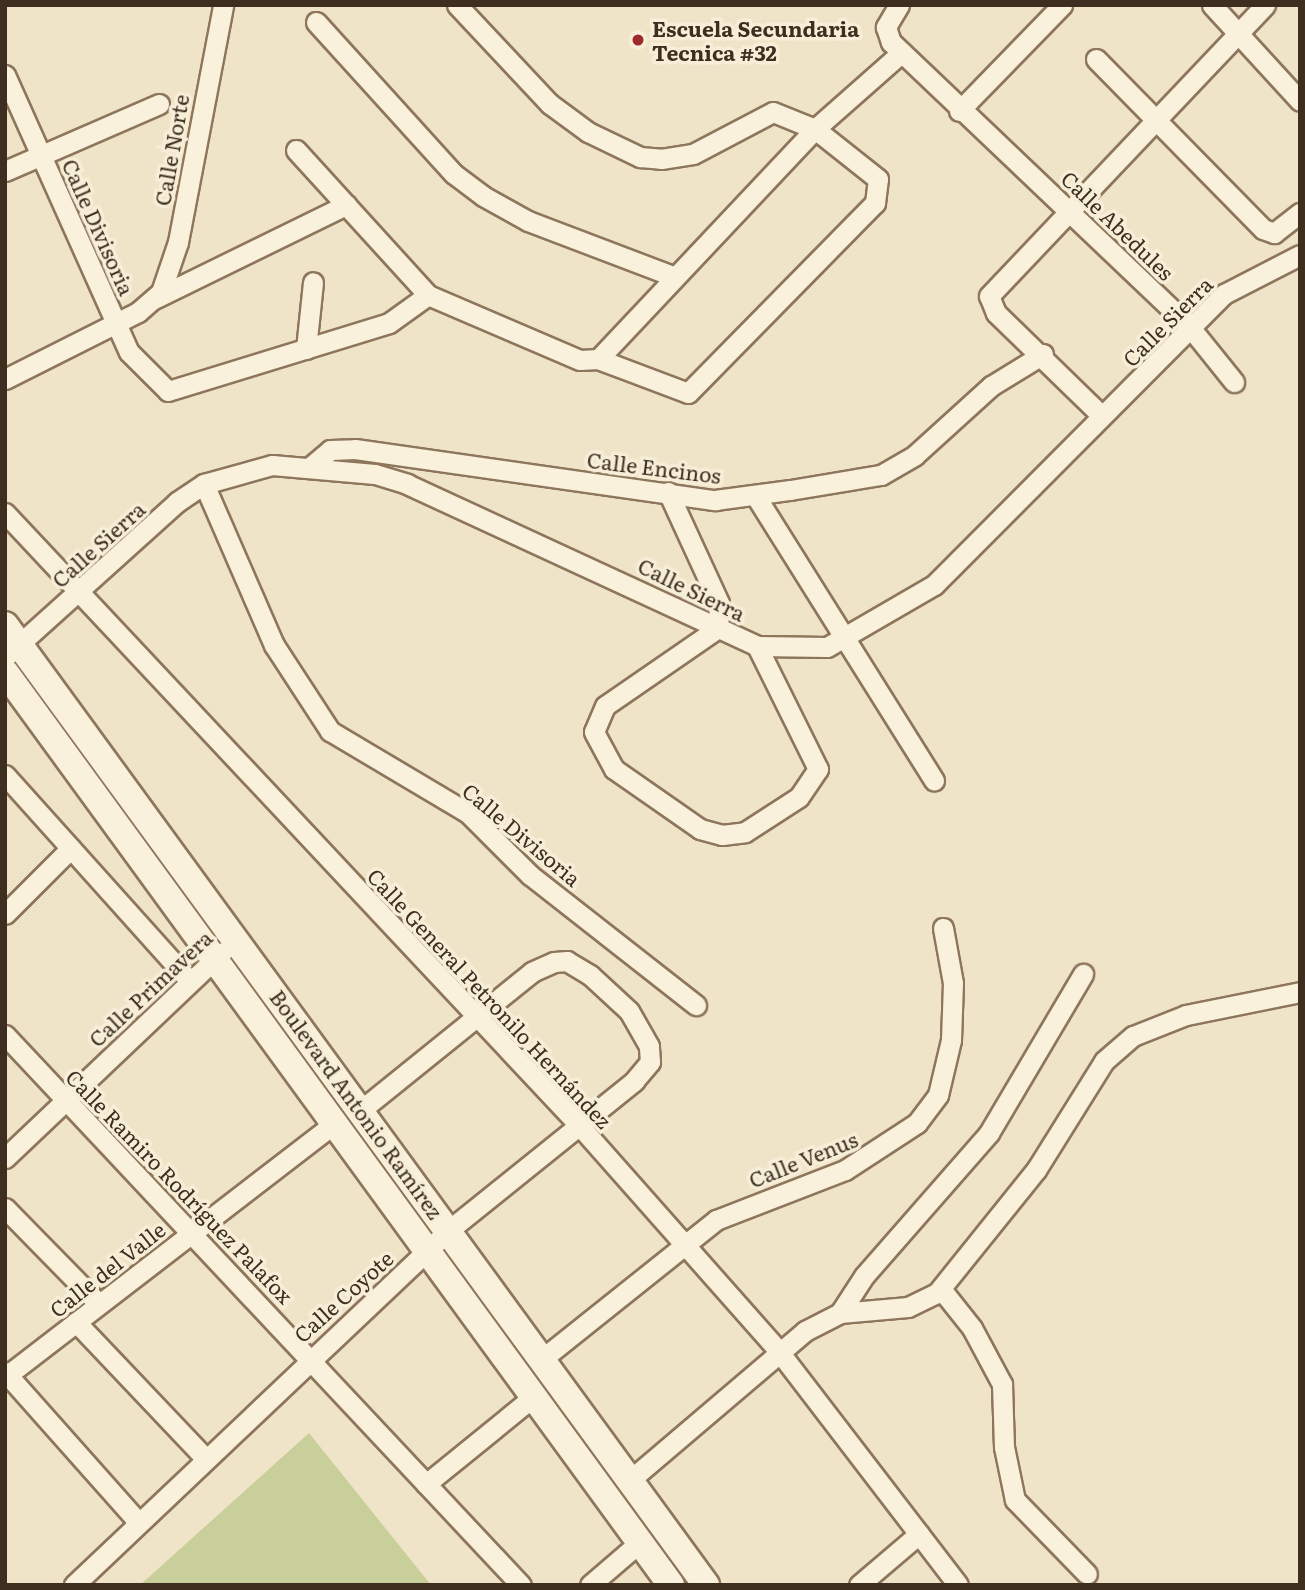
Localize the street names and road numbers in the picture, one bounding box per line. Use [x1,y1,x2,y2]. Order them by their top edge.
street label: Calle Norte [149,92,193,208]
street label: Calle Divisoria [58,155,140,299]
street label: Calle Abedules [1057,165,1179,285]
street label: Calle Sierra [1117,271,1217,371]
street label: Calle Encinos [586,446,722,488]
street label: Calle Sierra [46,496,150,592]
street label: Calle Sierra [634,552,750,626]
street label: Calle Divisoria [458,777,586,891]
street label: Calle General Petronilo Hernández [363,863,617,1133]
street label: Calle Primavera [83,925,217,1051]
street label: Boulevard Antonio Ramírez [265,985,449,1223]
street label: Calle Ramiro Rodríguez Palafox [61,1064,299,1308]
street label: Calle Venus [745,1126,861,1192]
street label: Calle del Valle [44,1216,170,1322]
street label: Calle Coyote [288,1245,398,1347]

